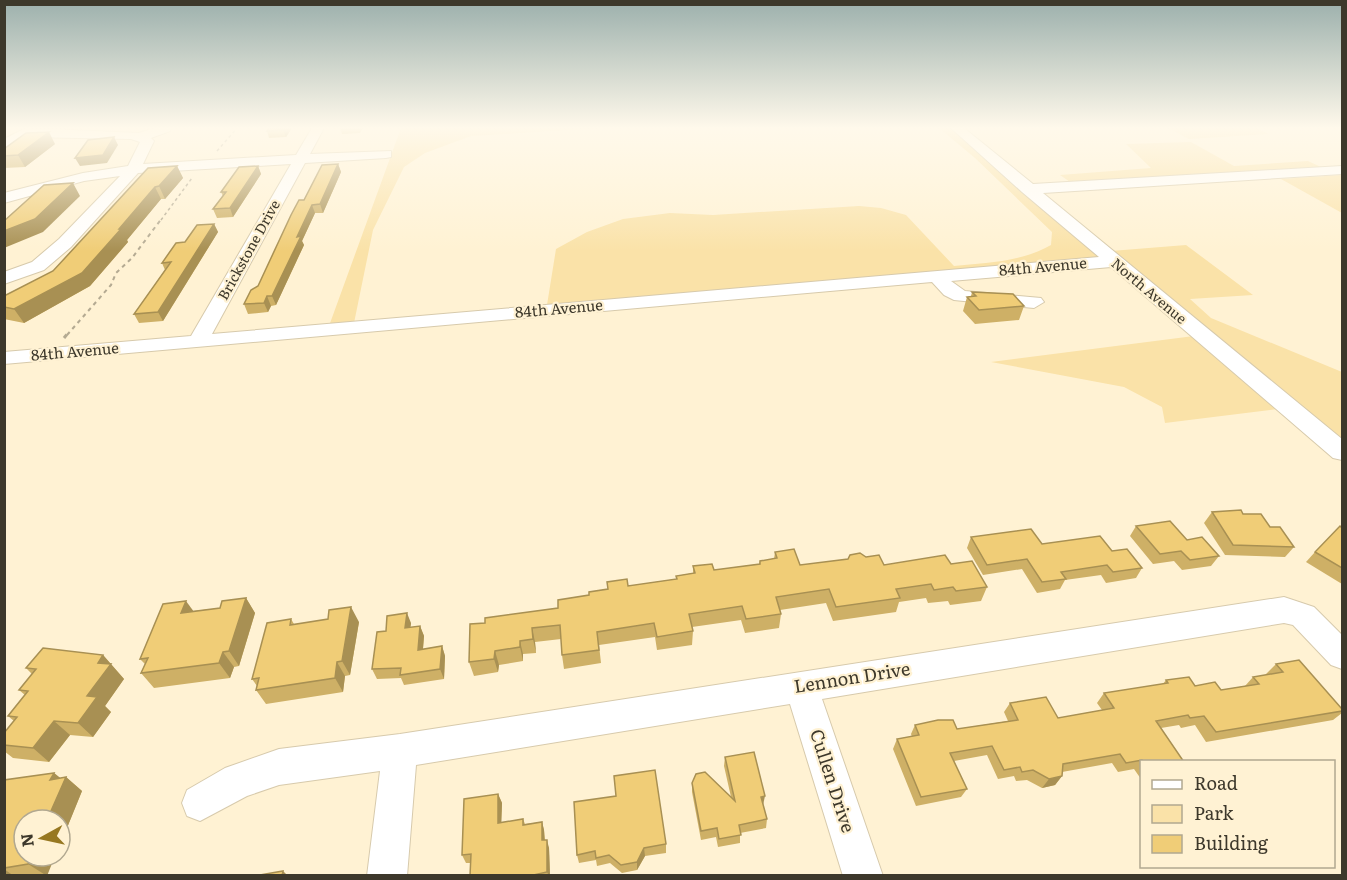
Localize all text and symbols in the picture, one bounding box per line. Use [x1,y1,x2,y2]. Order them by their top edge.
street label: Brickstone Drive [212,196,284,303]
street label: 84th Avenue [998,250,1088,281]
street label: North Avenue [1108,253,1192,328]
street label: 84th Avenue [514,292,604,323]
street label: 84th Avenue [30,335,120,366]
street label: Lennon Drive [792,654,912,699]
street label: Cullen Drive [804,725,863,836]
legend [1140,760,1335,868]
text: Road [1194,769,1238,796]
text: Park [1194,799,1235,826]
north arrow [12,808,72,868]
text: Building [1194,829,1269,856]
text: N [13,832,39,849]

